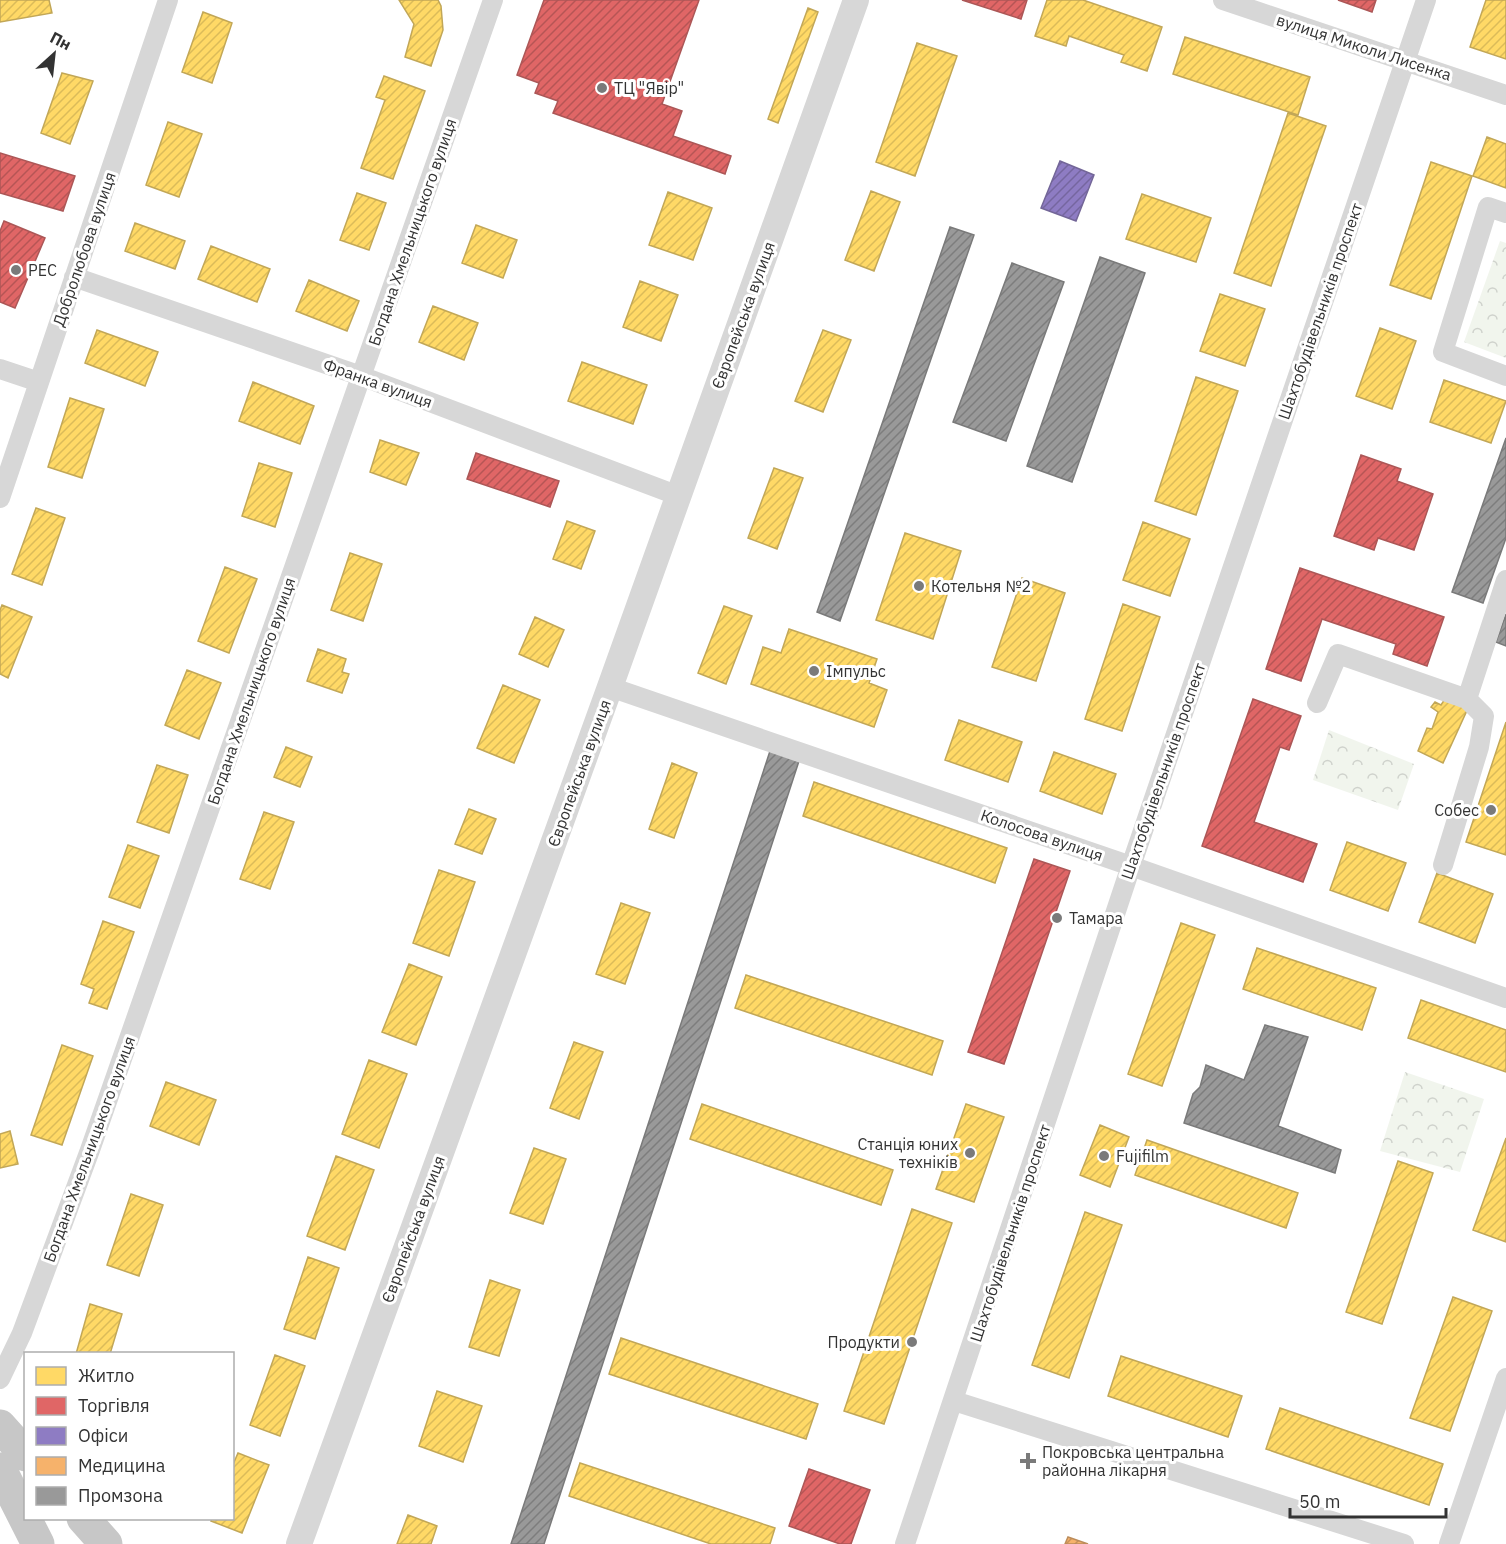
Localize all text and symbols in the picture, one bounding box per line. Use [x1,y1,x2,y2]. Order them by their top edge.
street label: вулиця Миколи Лисенка [1274,9,1454,85]
north arrow [24,24,84,84]
text: Пн [47,27,75,54]
place label: ТЦ "Явір" [614,78,684,98]
marker: ТЦ "Явір" [595,81,609,95]
street label: Богдана Хмельницького вулиця [364,116,460,348]
street label: Добролюбова вулиця [48,169,120,329]
street label: Шахтобудівельників проспект [1273,200,1367,422]
street label: Європейська вулиця [707,239,779,391]
place label: РЕС [28,260,57,280]
marker: РЕС [9,263,23,277]
street label: Франка вулиця [321,354,435,412]
street label: Богдана Хмельницького вулиця [203,575,299,807]
place label: Котельня №2 [931,576,1031,596]
marker: Котельня №2 [912,579,926,593]
street label: Шахтобудівельників проспект [1116,660,1210,882]
place label: Імпульс [826,661,886,681]
marker: Імпульс [807,664,821,678]
street label: Європейська вулиця [543,697,615,849]
place label: Собес [1434,800,1479,820]
marker: Собес [1484,803,1498,817]
street label: Колосова вулиця [978,805,1106,865]
place label: Тамара [1069,908,1124,928]
marker: Тамара [1050,911,1064,925]
street label: Богдана Хмельницького вулиця [39,1033,139,1265]
street label: Шахтобудівельників проспект [965,1121,1055,1344]
place label: Станція юних техніків [857,1134,958,1172]
marker: Станція юних техніків [963,1146,977,1160]
place label: Fujifilm [1116,1146,1169,1166]
marker: Fujifilm [1097,1149,1111,1163]
street label: Європейська вулиця [377,1153,449,1305]
place label: Продукти [827,1332,900,1352]
marker: Продукти [905,1335,919,1349]
legend [24,1352,234,1520]
text: Житло [78,1364,134,1387]
text: Торгівля [78,1394,150,1417]
text: Офіси [78,1424,128,1447]
place label: Покровська центральна районна лікарня [1042,1442,1224,1480]
marker: Покровська центральна районна лікарня [1019,1452,1037,1470]
text: Медицина [78,1454,166,1477]
scale bar [1290,1481,1446,1519]
text: Промзона [78,1484,163,1507]
text: 50 m [1299,1490,1341,1513]

